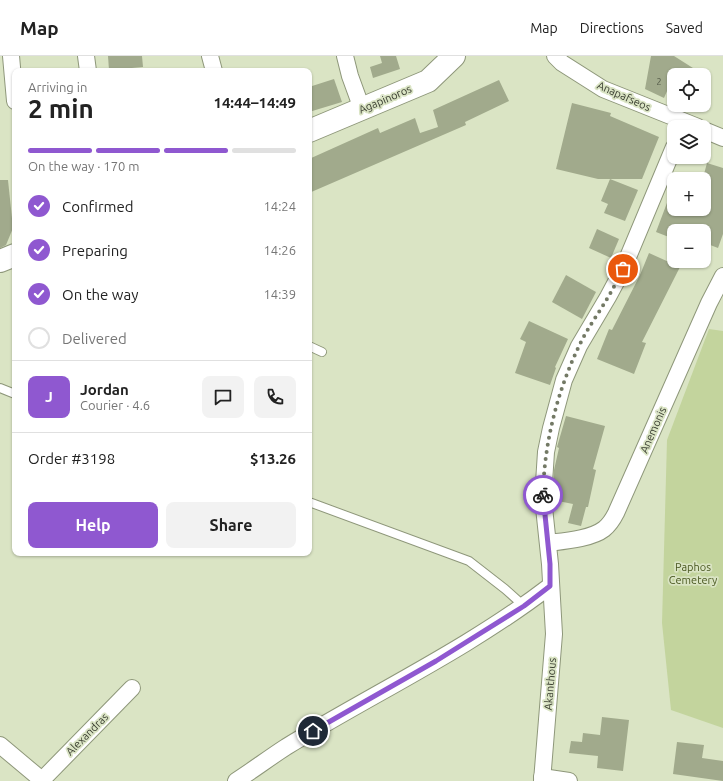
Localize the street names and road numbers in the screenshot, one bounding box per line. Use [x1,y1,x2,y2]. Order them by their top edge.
street label: Anapafseos [595,79,653,113]
street label: Agapinoros [357,82,413,116]
street label: Anemonis [638,405,669,455]
street label: Akanthous [542,657,558,711]
street label: Alexandras [63,710,111,758]

